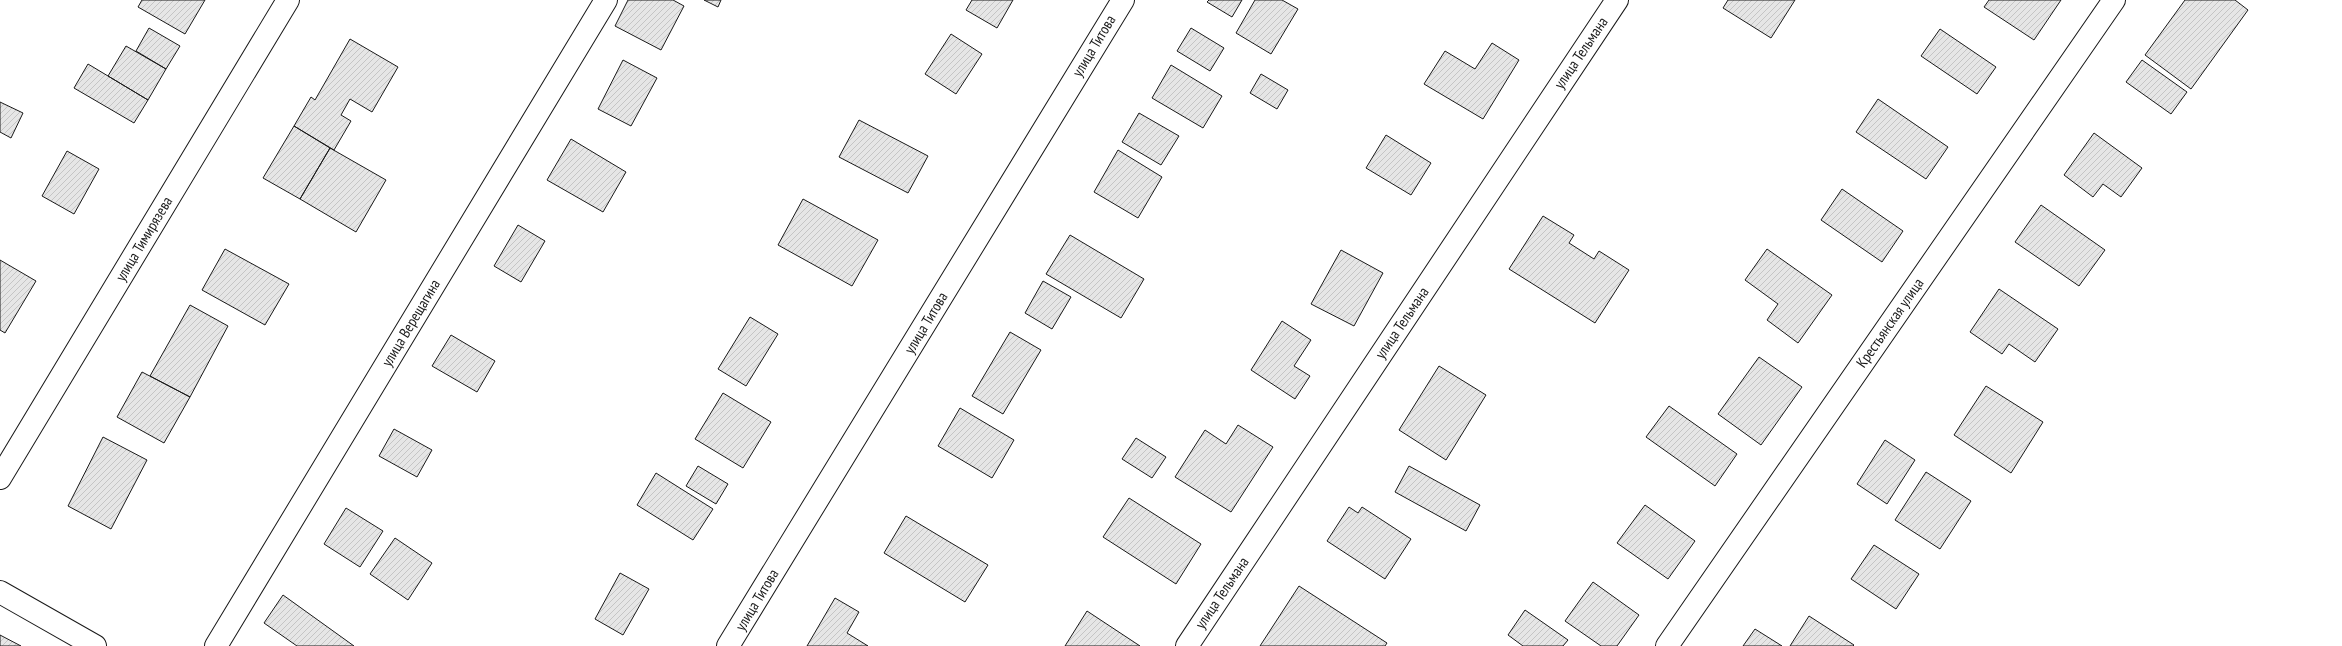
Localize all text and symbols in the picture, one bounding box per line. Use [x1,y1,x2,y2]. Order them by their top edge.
street label: улица Титова [1068,11,1119,80]
street label: улица Тельмана [1550,13,1612,92]
street label: улица Тимирязева [111,193,176,285]
street label: Крестьянская улица [1852,274,1927,371]
street label: улица Верещагина [377,276,444,370]
street label: улица Тельмана [1371,283,1433,362]
street label: улица Титова [900,288,951,357]
street label: улица Тельмана [1191,553,1253,632]
street label: улица Титова [731,565,782,634]

